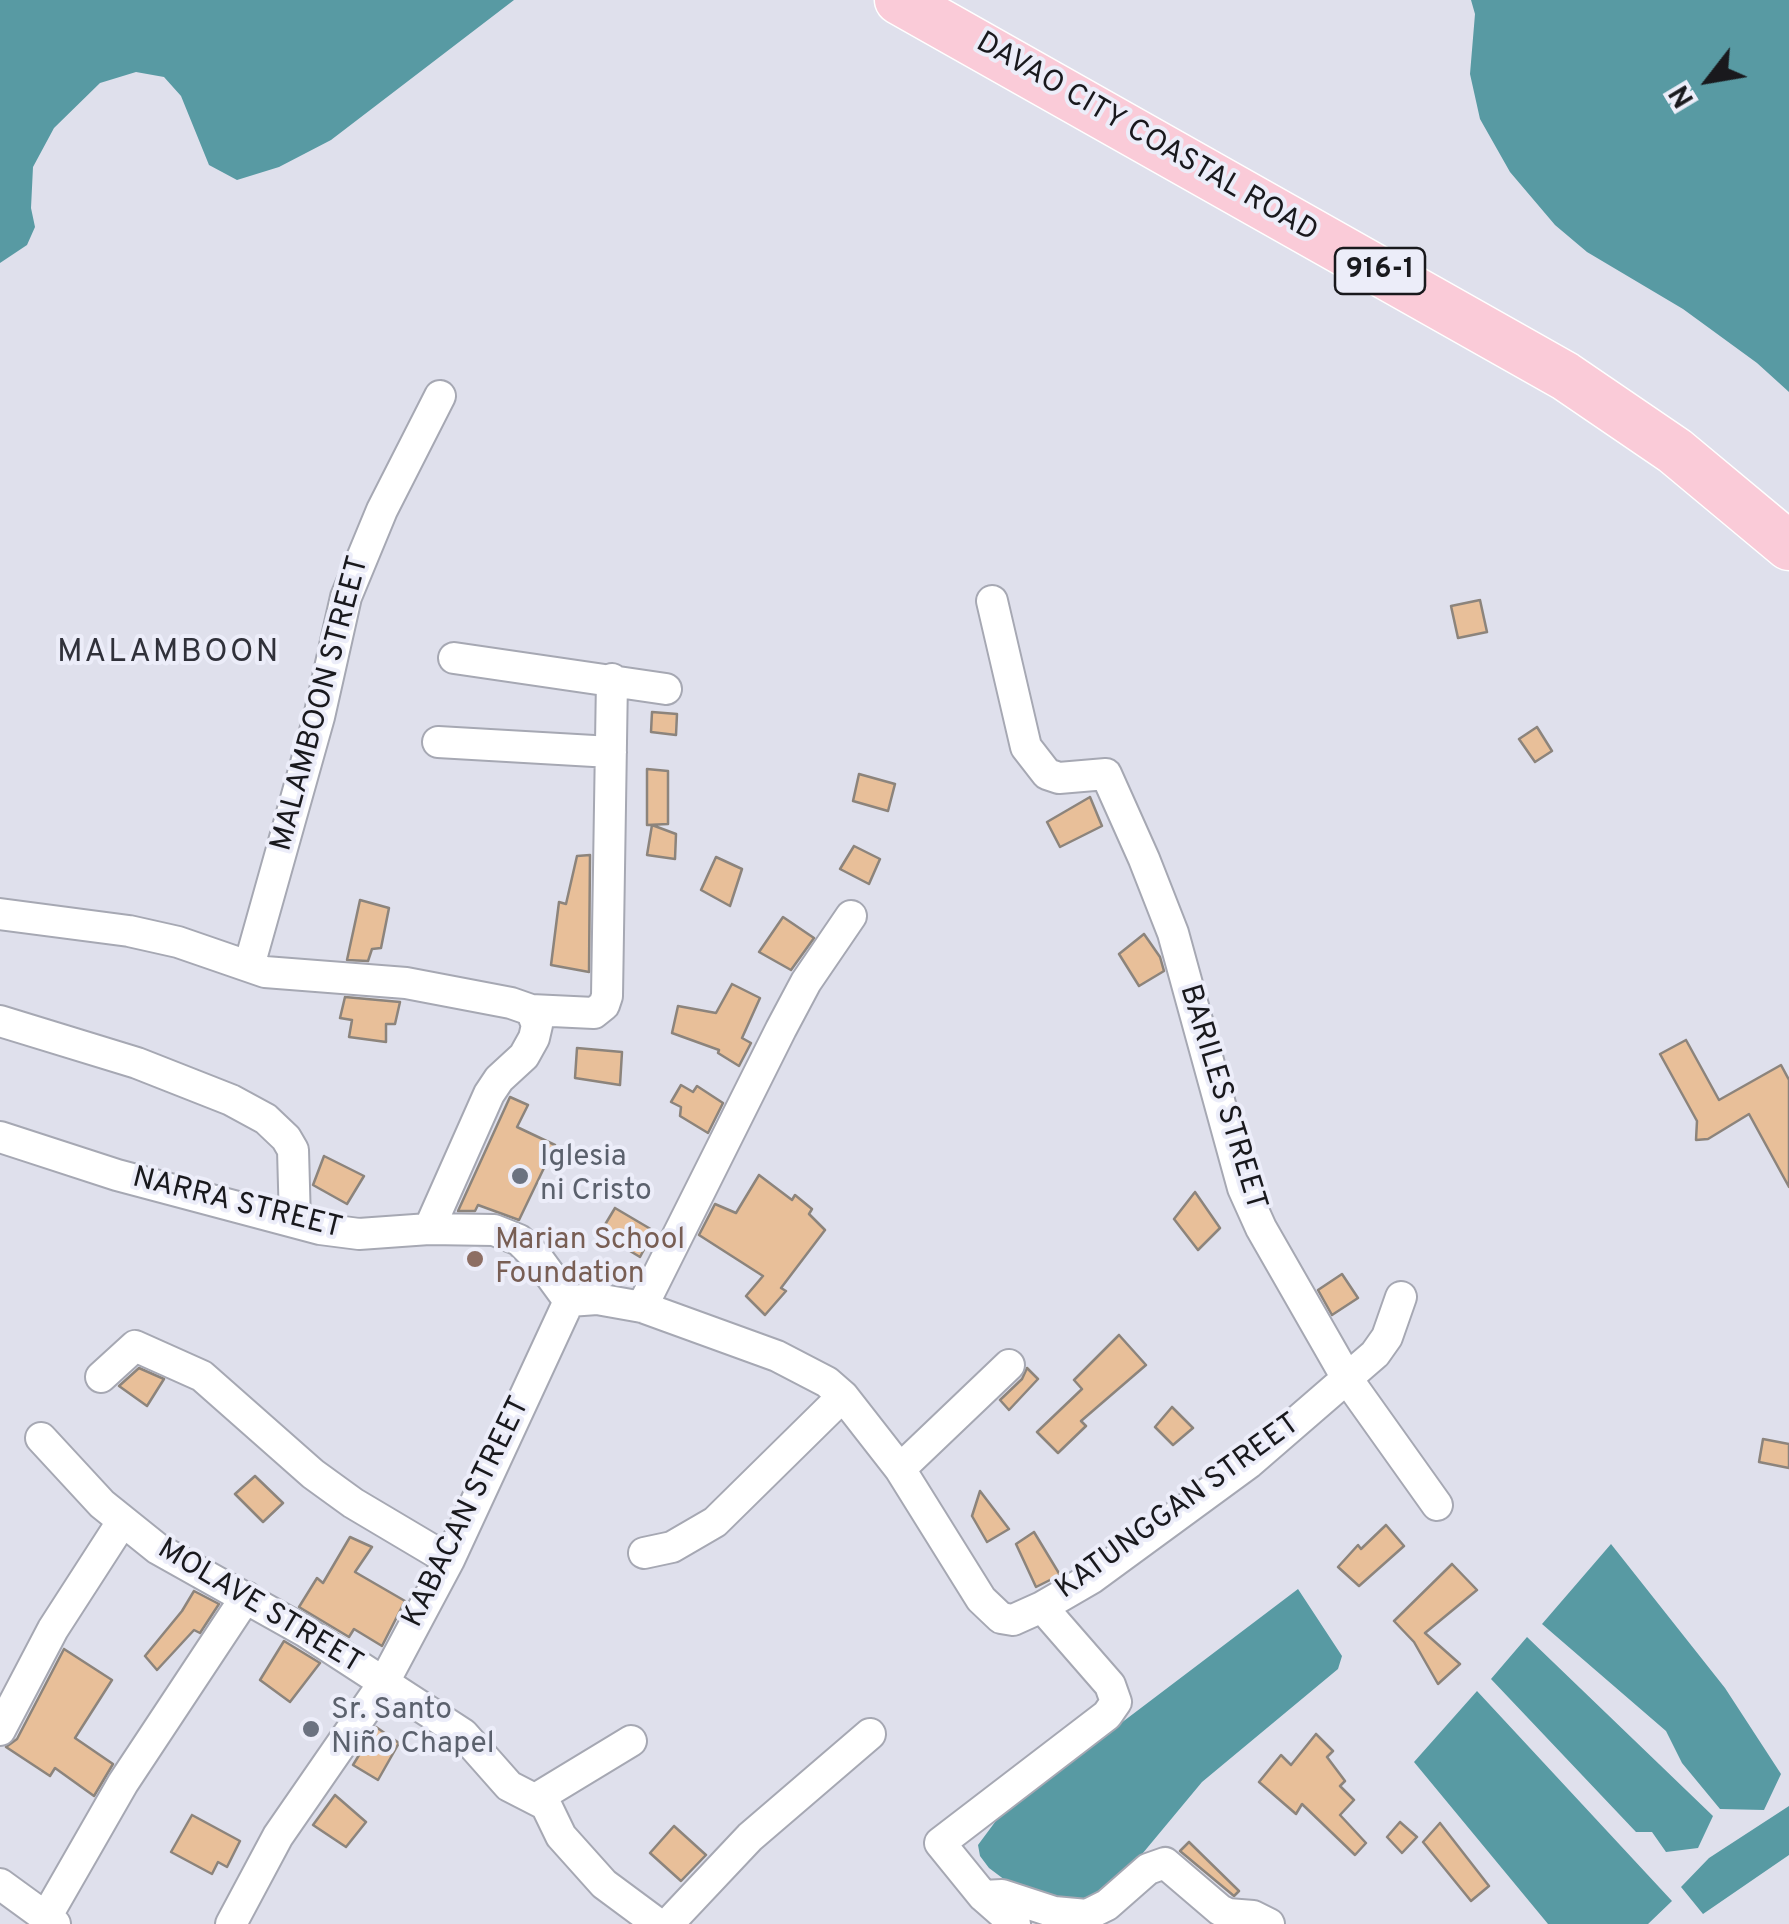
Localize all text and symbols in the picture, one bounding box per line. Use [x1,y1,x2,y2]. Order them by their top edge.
street label: DAVAO CITY COASTAL ROAD [969,26,1323,252]
north arrow [1659,30,1759,130]
text: N [1663,78,1704,113]
road number: 916-1 [1335,248,1425,294]
street label: MALAMBOON STREET [265,553,379,855]
district label: MALAMBOON [57,636,281,674]
street label: BARILES STREET [1170,981,1272,1215]
place label: Iglesia ni Cristo [540,1141,652,1212]
street label: NARRA STREET [128,1162,346,1248]
marker: Iglesia ni Cristo [509,1165,531,1187]
place label: Marian School Foundation [495,1224,685,1294]
marker: Marian School Foundation [464,1248,486,1270]
street label: KABACAN STREET [397,1392,539,1634]
street label: KATUNGGAN STREET [1050,1407,1308,1609]
street label: MOLAVE STREET [150,1533,368,1683]
place label: Sr. Santo Niño Chapel [331,1694,495,1764]
marker: Sr. Santo Niño Chapel [300,1718,322,1740]

